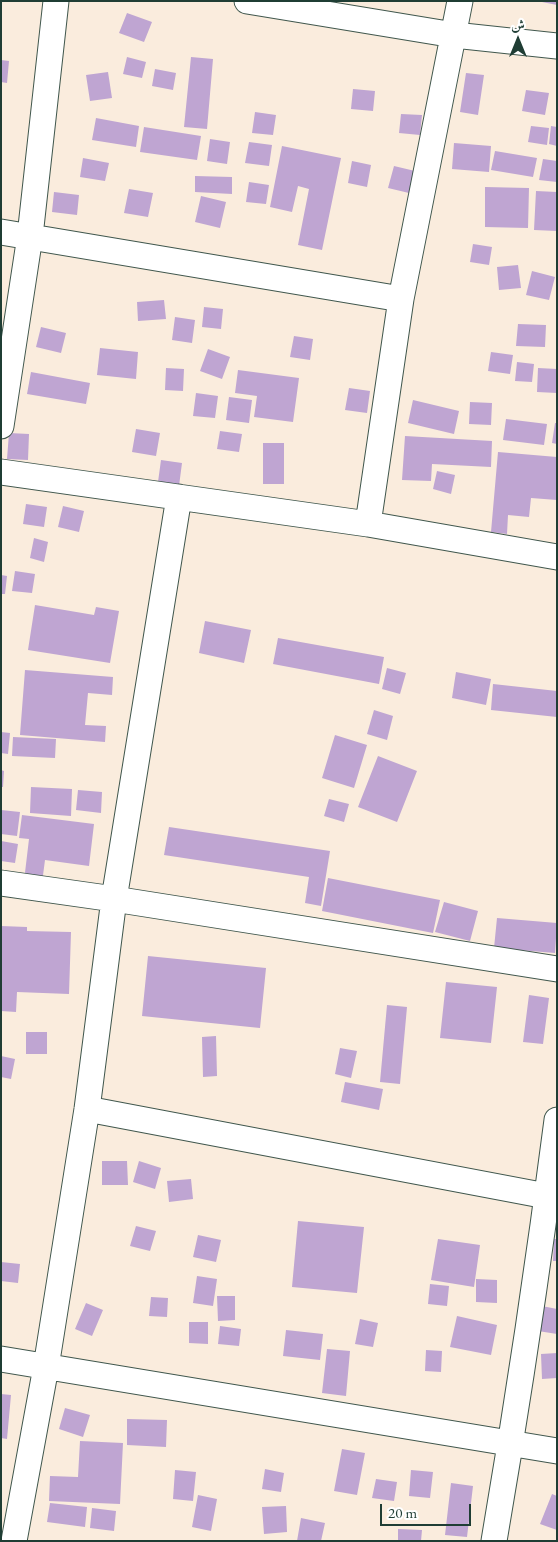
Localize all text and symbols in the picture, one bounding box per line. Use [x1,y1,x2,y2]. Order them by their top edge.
north arrow [493,15,543,65]
text: ش [511,16,525,34]
scale bar [383,1494,474,1526]
text: 20 m [388,1503,417,1522]

